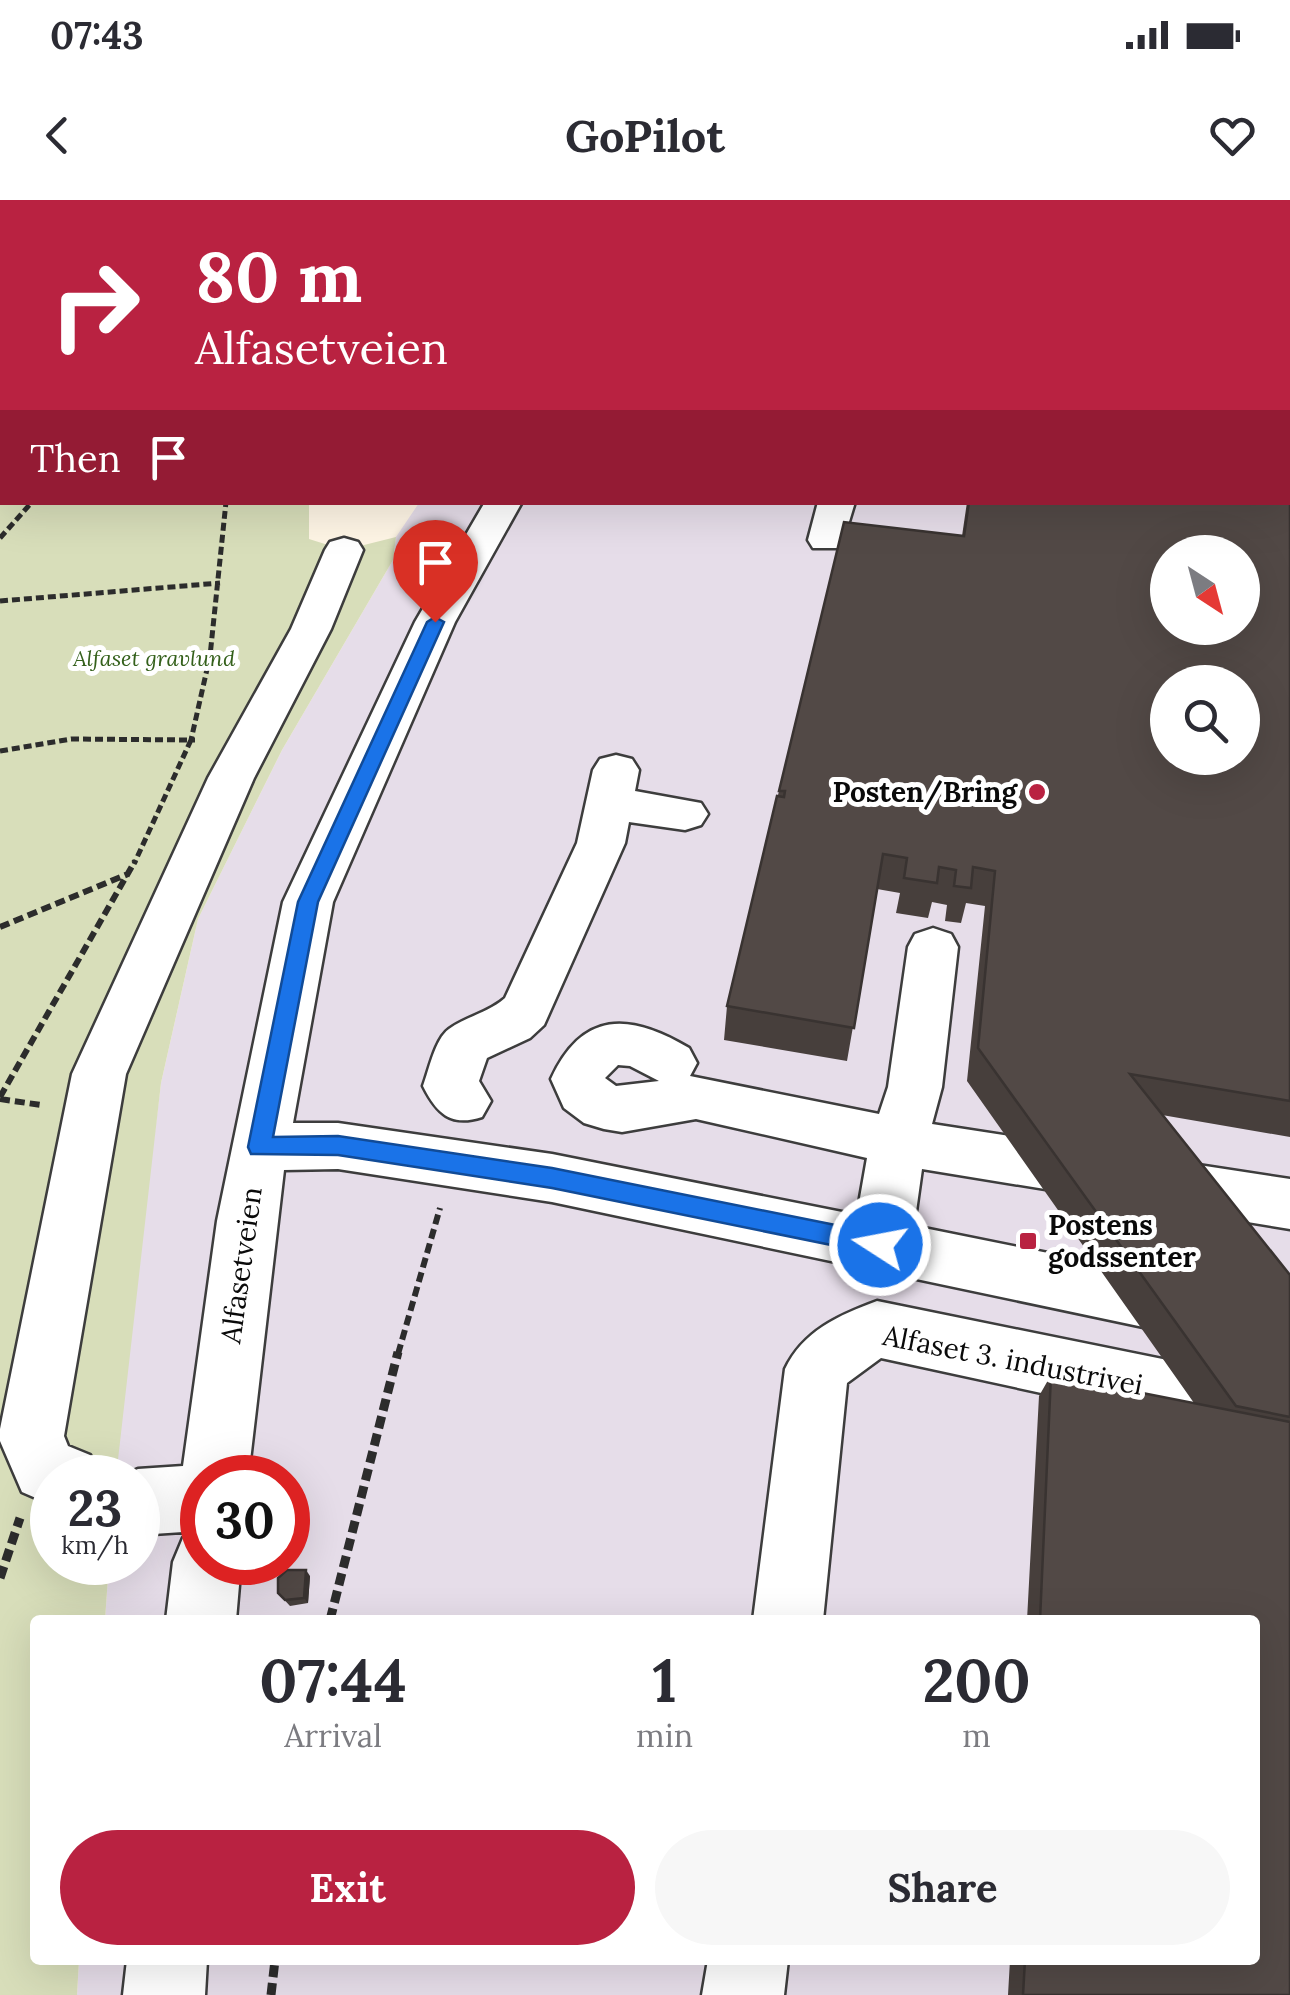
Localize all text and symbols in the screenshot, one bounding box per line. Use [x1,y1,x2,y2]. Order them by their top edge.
text: 07:43 [50,11,144,59]
text: GoPilot [565,107,725,164]
icon: back [30,108,85,163]
icon: heart [1205,108,1260,163]
text: 80 m [195,232,362,321]
icon: right [30,240,160,370]
text: Alfasetveien [195,319,448,376]
icon: arrive [141,430,196,485]
text: Then [30,434,121,482]
pin [393,520,478,623]
icon: arrive [408,535,463,590]
north arrow [1150,535,1260,645]
map controls [1150,535,1260,775]
park label: Alfaset gravlund [72,644,236,672]
button: search [1150,665,1260,775]
place label: Posten/Bring [832,774,1018,810]
marker: Posten/Bring [1026,781,1048,803]
street label: Alfasetveien [212,1184,270,1346]
position arrow [828,1193,932,1297]
place label: Postens godssenter [1048,1207,1196,1275]
marker: Postens godssenter [1017,1230,1039,1252]
street label: Alfaset 3. industrivei [879,1317,1146,1403]
speed limit sign: 30 [180,1455,310,1585]
text: 23 [68,1476,122,1540]
text: km/h [61,1529,129,1561]
text: 07:44 [259,1642,407,1718]
text: 1 [652,1642,677,1718]
text: 200 [922,1642,1031,1718]
text: Arrival [284,1715,382,1756]
text: min [636,1715,693,1756]
text: m [962,1715,991,1756]
button: Exit [60,1830,635,1945]
button: Share [655,1830,1230,1945]

